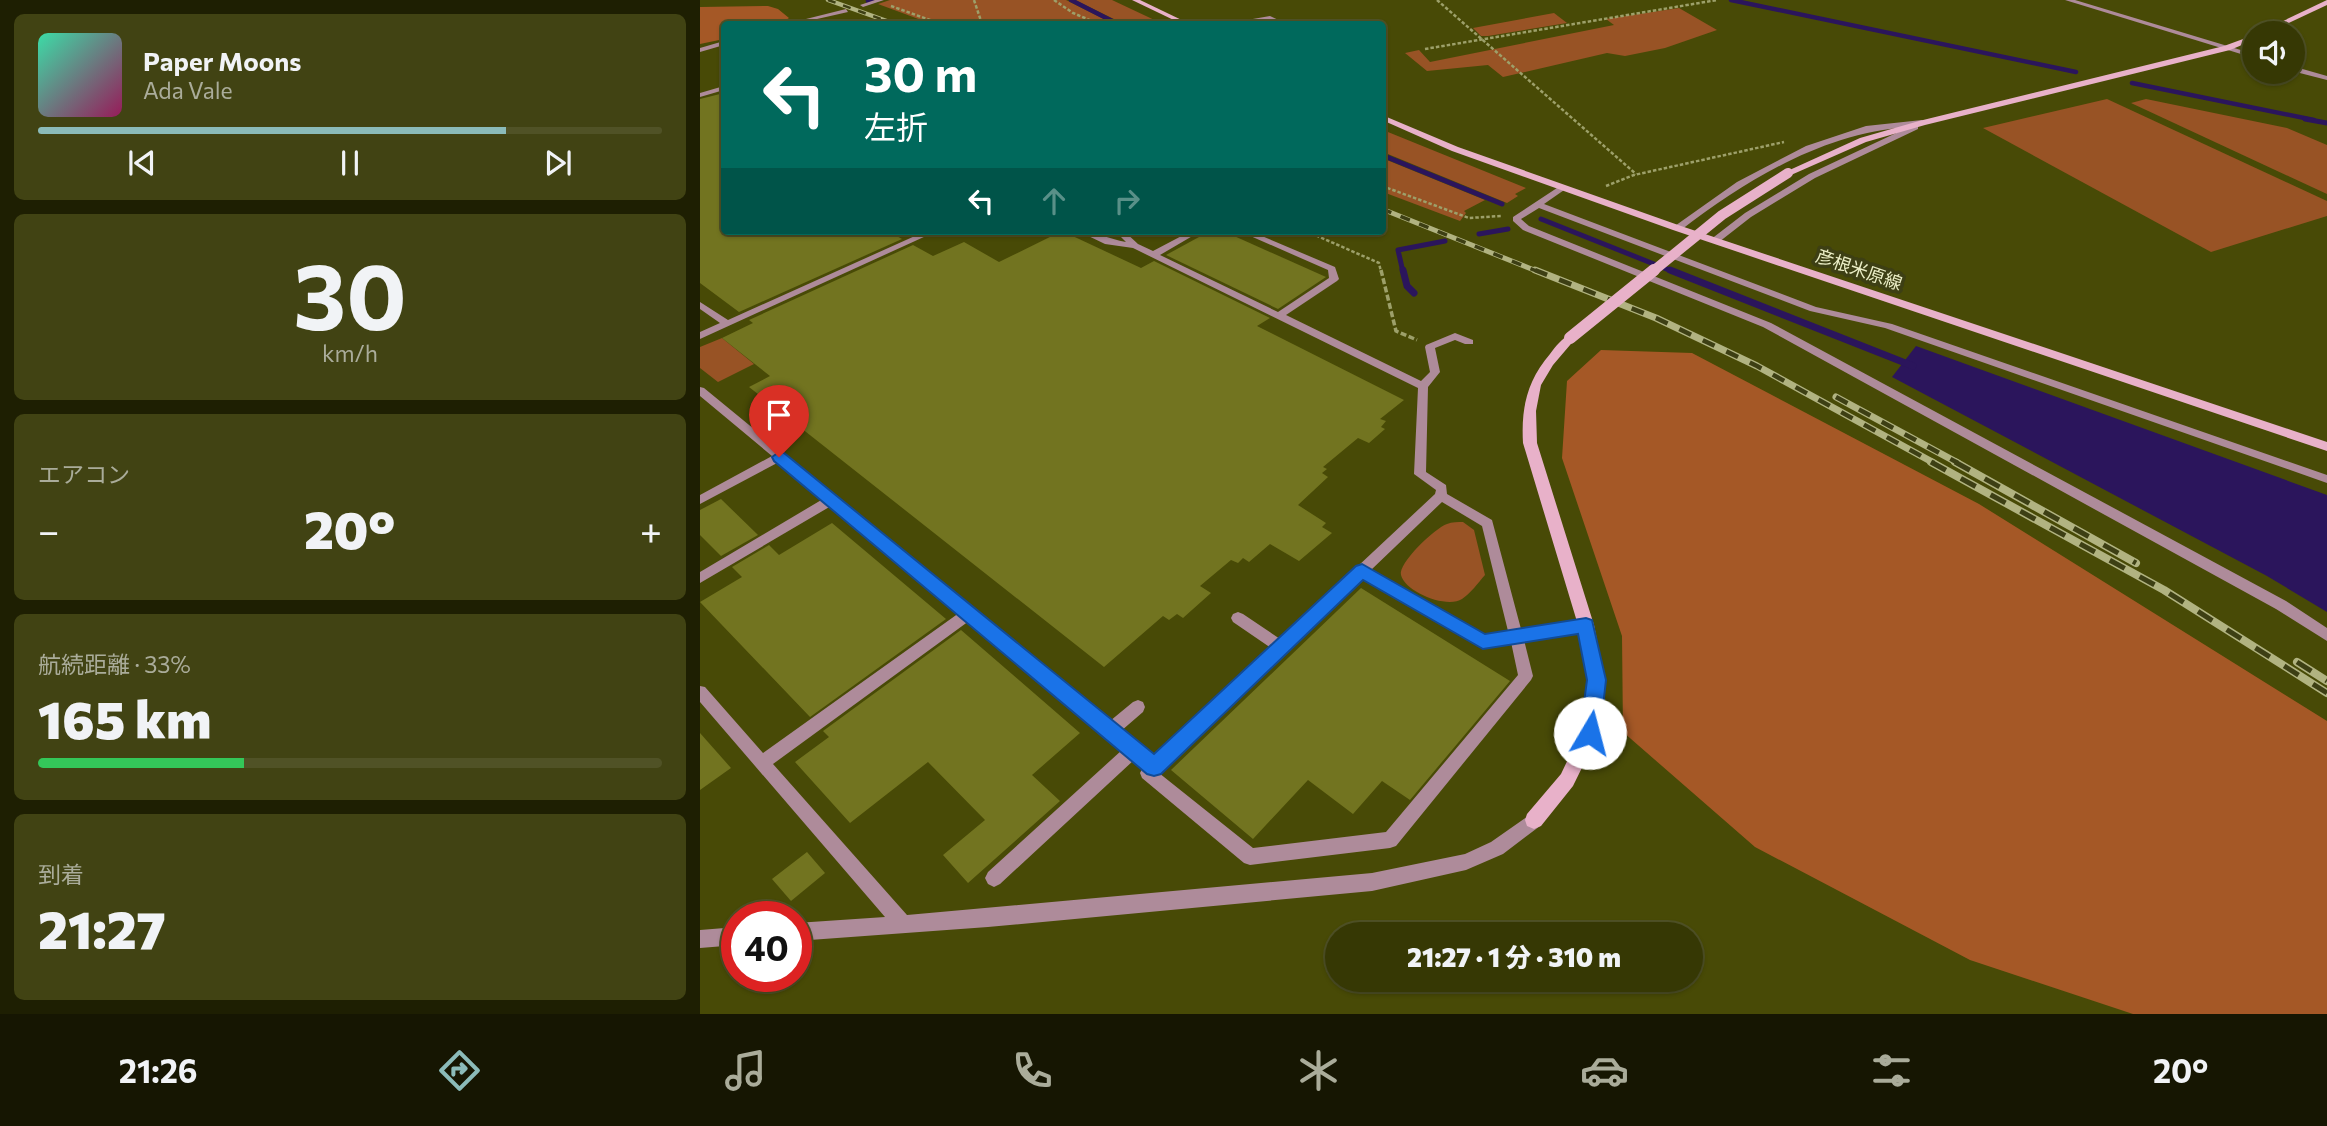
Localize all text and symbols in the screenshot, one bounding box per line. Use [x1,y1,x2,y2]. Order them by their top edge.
map controls [2242,21,2305,84]
button: sound [2242,21,2305,84]
text: 30 m [864,42,977,102]
text: Paper Moons [143,45,301,76]
icon: left [749,49,840,140]
text: Ada Vale [143,76,233,104]
text: 左折 [864,106,928,146]
icon: previous [123,144,161,182]
icon: pause [331,144,369,182]
icon: next [539,144,577,182]
icon: left [962,182,1000,220]
icon: ahead [1035,182,1073,220]
icon: right [1108,182,1146,220]
text: 30 [293,237,407,349]
street label: 彦根米原線 [1813,244,1905,294]
text: km/h [322,339,378,367]
pin [749,385,809,457]
icon: arrive [760,396,798,434]
text: エアコン [38,460,130,488]
text: 20° [304,496,395,560]
text: − [38,506,60,553]
text: + [640,506,662,553]
text: 航続距離 · 33% [38,650,191,678]
text: 165 km [38,686,211,750]
position arrow [1553,696,1627,770]
text: 到着 [38,860,84,888]
text: 21:27 [38,896,166,960]
speed limit sign: 40 [721,901,812,992]
text: 21:27 · 1 分 · 310 m [1407,941,1621,972]
icon: directions [435,1046,484,1095]
icon: music [721,1046,770,1095]
icon: phone [1008,1046,1057,1095]
icon: climate [1294,1046,1343,1095]
icon: car [1580,1046,1629,1095]
icon: filters [1867,1046,1916,1095]
text: 21:26 [119,1050,198,1090]
text: 20° [2153,1050,2208,1090]

